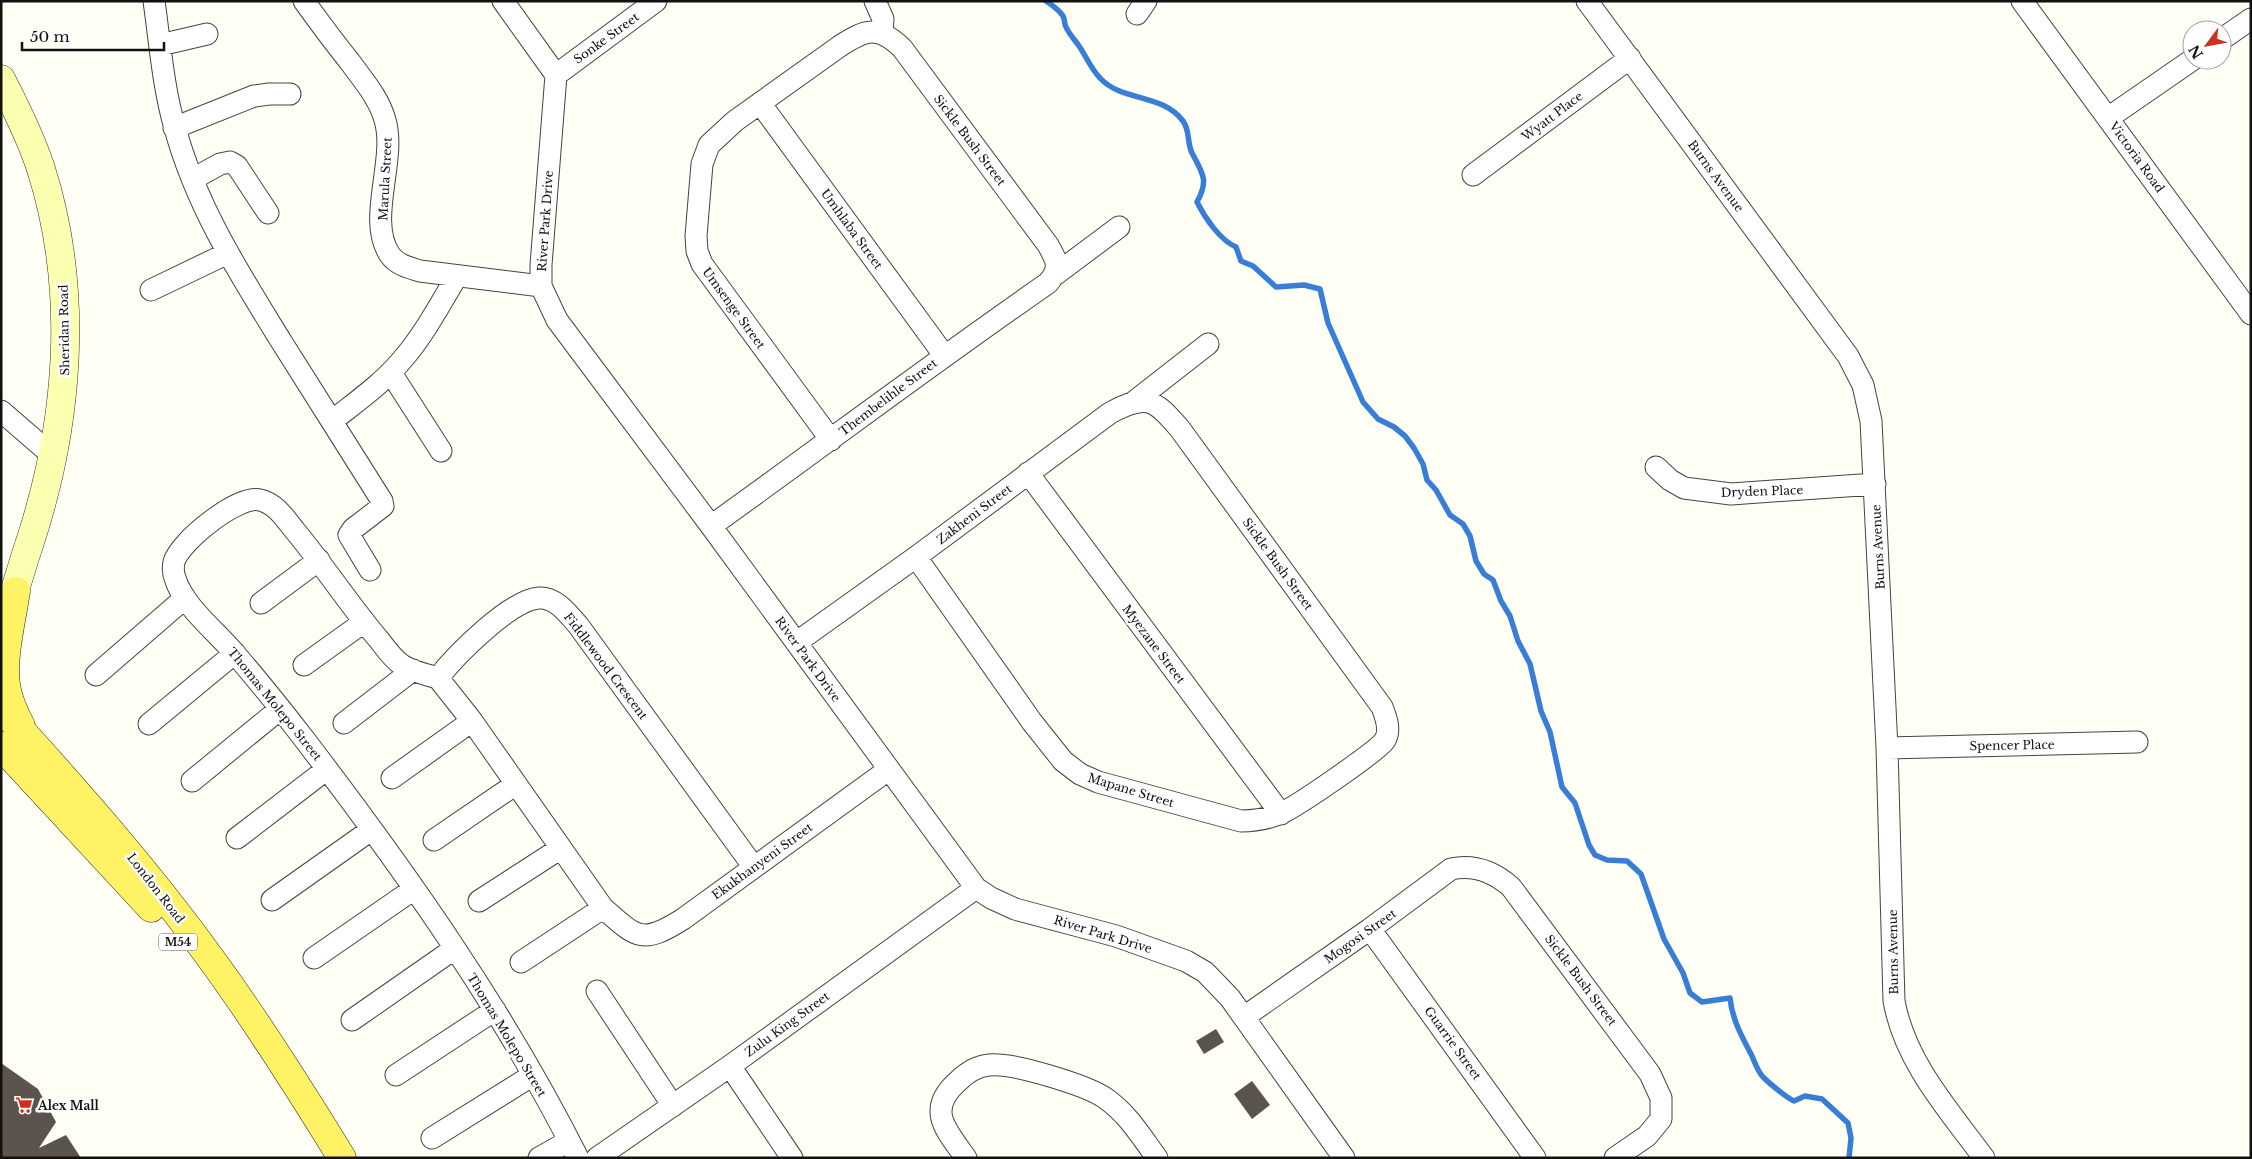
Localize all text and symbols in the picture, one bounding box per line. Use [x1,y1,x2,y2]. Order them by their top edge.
street label: Sonke Street [570,9,642,67]
scale bar [22,20,165,52]
north arrow [2182,20,2232,70]
text: 50 m [30,27,70,46]
text: N [2185,42,2207,62]
street label: Wyatt Place [1518,88,1586,144]
street label: Sickle Bush Street [931,91,1009,189]
street label: Victoria Road [2106,118,2168,195]
street label: Marula Street [375,136,395,221]
street label: Burns Avenue [1685,137,1747,215]
street label: River Park Drive [534,170,556,272]
street label: Umhlaba Street [818,186,886,272]
street label: Umsenge Street [699,264,769,352]
street label: Sheridan Road [56,284,72,376]
street label: Thembelihle Street [836,355,940,439]
street label: Zakheni Street [933,481,1015,547]
street label: Dryden Place [1720,482,1804,500]
street label: Burns Avenue [1868,504,1888,590]
street label: Sickle Bush Street [1240,515,1317,613]
street label: Myezane Street [1119,602,1189,687]
street label: Fiddlewood Crescent [561,610,651,723]
street label: River Park Drive [772,613,844,705]
street label: Thomas Molepo Street [225,644,326,764]
street label: Spencer Place [1969,737,2055,753]
street label: Mapane Street [1086,770,1176,810]
street label: Ekukhanyeni Street [709,819,816,903]
street label: London Road [124,850,188,926]
street label: Mogosi Street [1321,905,1399,966]
street label: Burns Avenue [1885,909,1901,995]
street label: River Park Drive [1052,912,1154,956]
street label: Sickle Bush Street [1542,931,1620,1029]
road number: M54 [159,934,197,950]
street label: Thomas Molepo Street [464,971,550,1100]
street label: Zulu King Street [742,988,833,1060]
street label: Guarrie Street [1421,1003,1485,1083]
supermarket icon: Alex Mall [14,1095,34,1115]
place label: Alex Mall [37,1098,100,1113]

